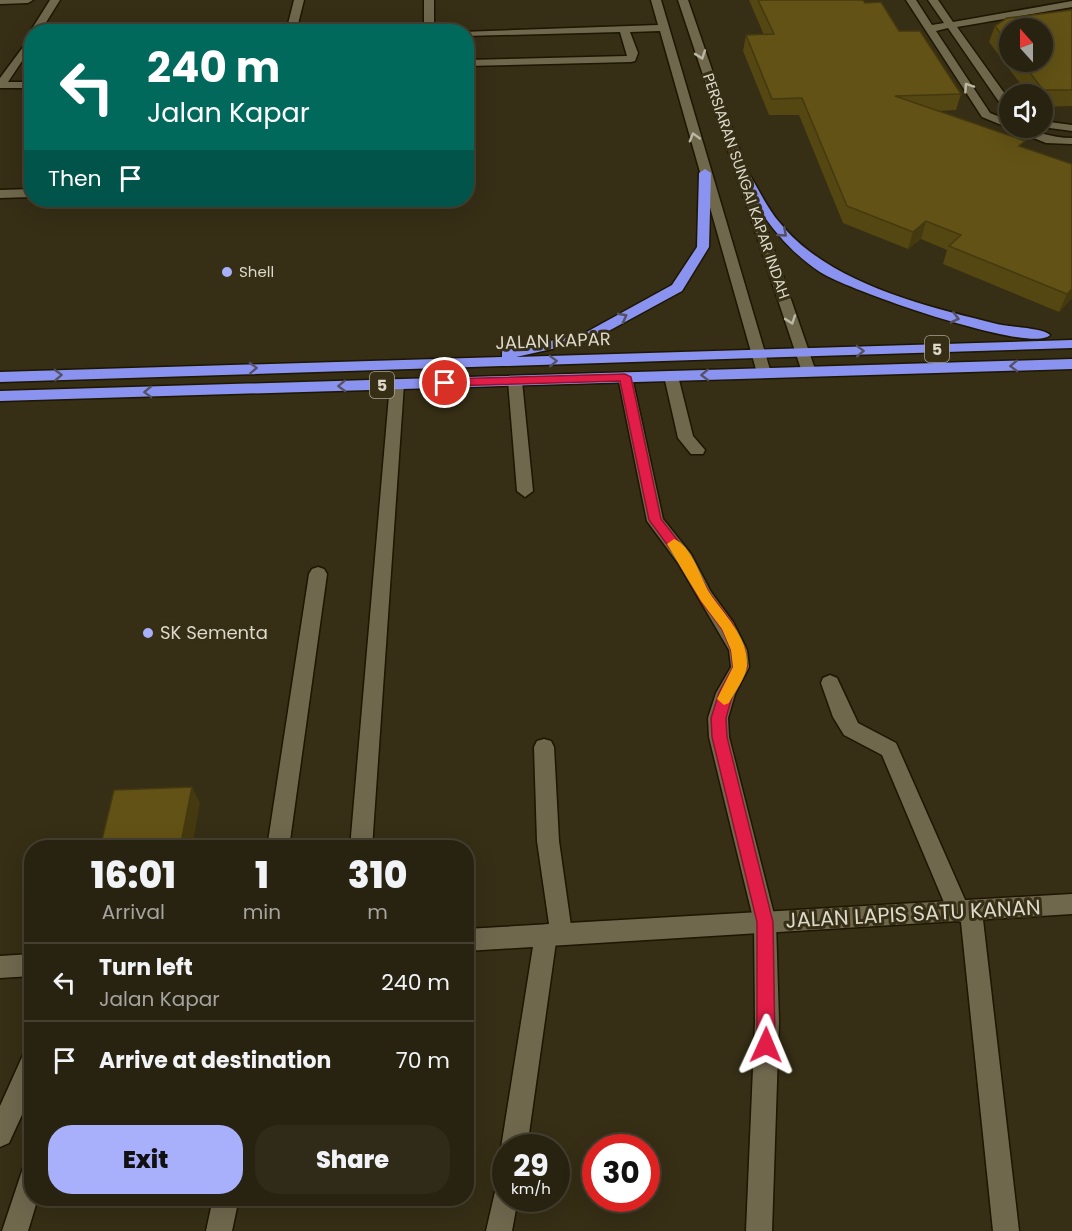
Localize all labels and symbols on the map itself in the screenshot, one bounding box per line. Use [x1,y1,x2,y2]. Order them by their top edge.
north arrow [999,18,1053,72]
one-way arrow [694,49,707,60]
street label: PERSIARAN SUNGAI KAPAR INDAH [698,70,795,301]
one-way arrow [964,83,975,94]
one-way arrow [689,132,701,143]
one-way arrow [776,226,787,237]
place label: Shell [239,261,274,282]
marker: Shell [220,265,234,279]
one-way arrow [950,311,960,324]
one-way arrow [617,313,628,324]
one-way arrow [783,314,796,325]
street label: JALAN KAPAR [495,326,611,355]
road number: 5 [925,336,949,362]
one-way arrow [856,345,865,357]
one-way arrow [549,354,558,367]
pin [419,357,470,408]
one-way arrow [1009,360,1018,372]
one-way arrow [249,362,258,375]
one-way arrow [54,368,63,381]
one-way arrow [701,369,710,381]
road number: 5 [370,372,394,398]
one-way arrow [338,379,347,392]
one-way arrow [143,385,152,398]
place label: SK Sementa [160,620,268,645]
marker: SK Sementa [141,626,155,640]
street label: JALAN LAPIS SATU KANAN [785,892,1041,935]
position arrow [734,1013,798,1077]
speed limit sign: 30 [582,1134,660,1212]

